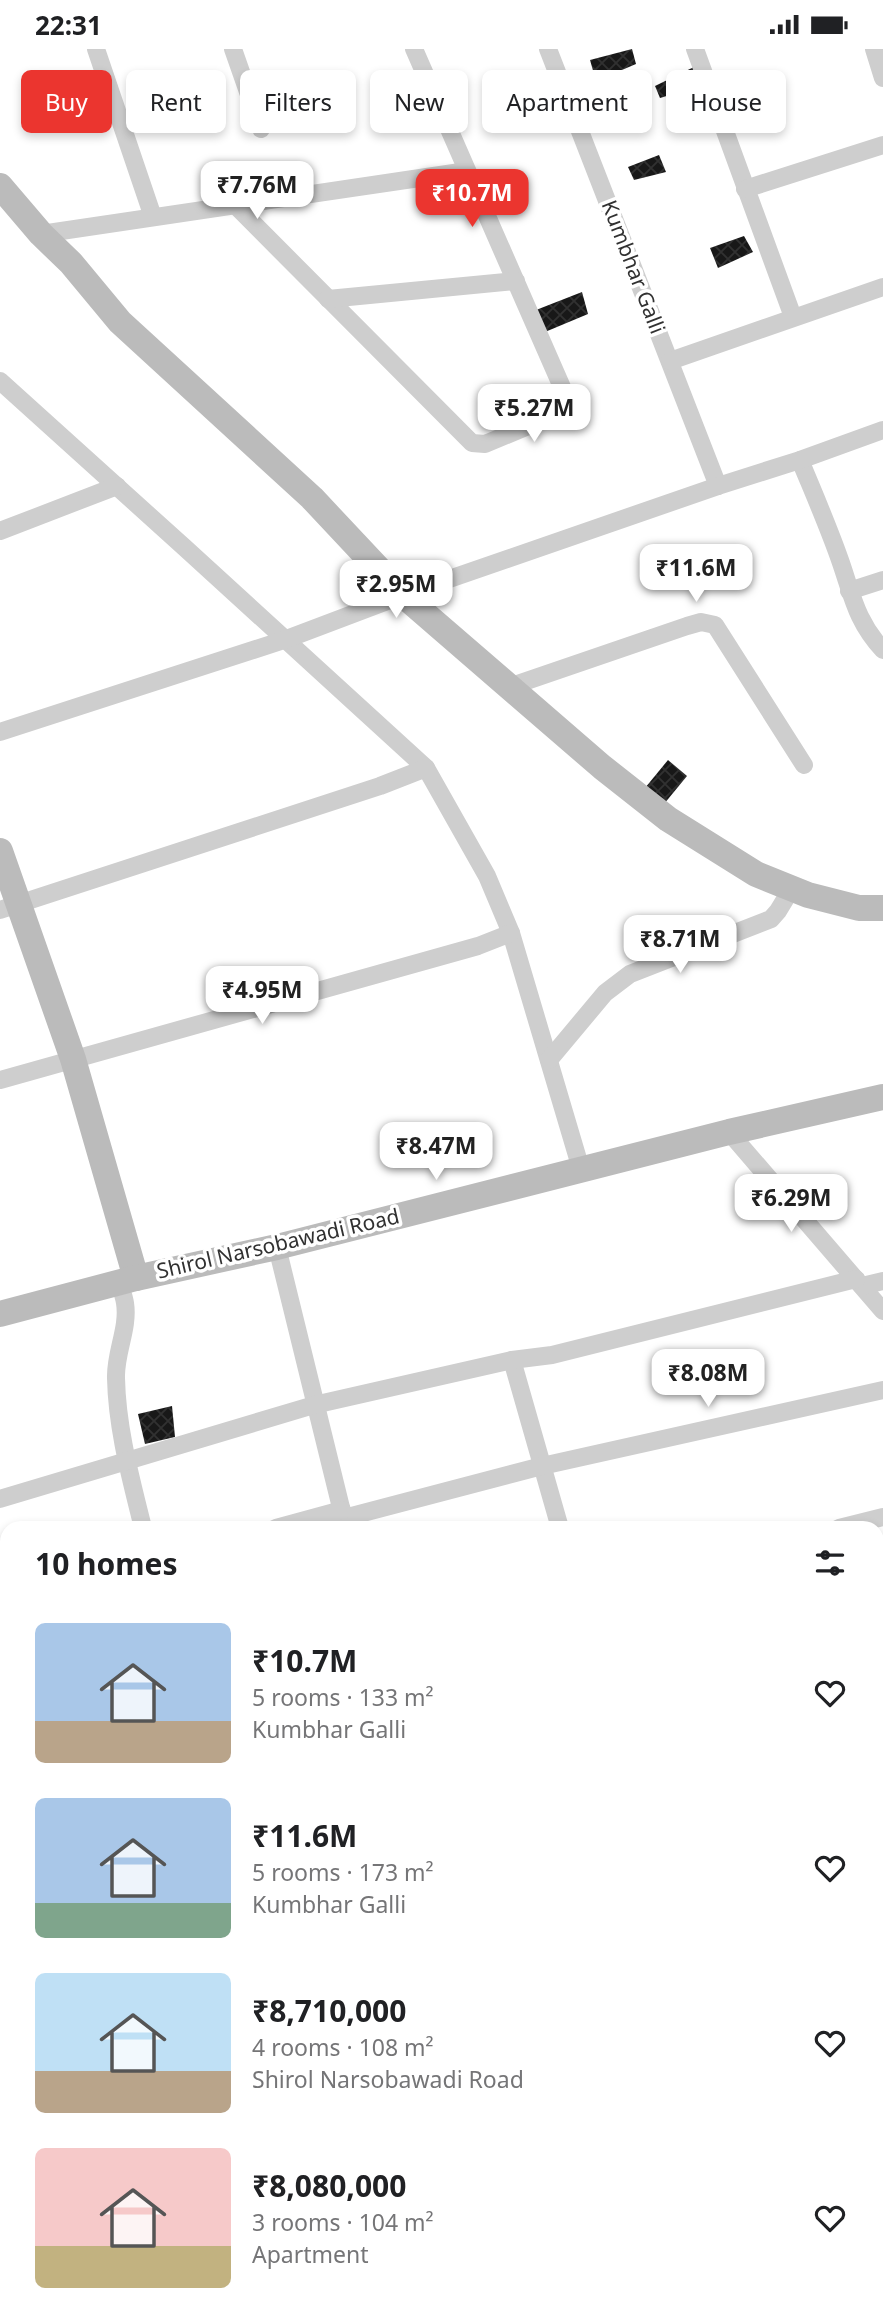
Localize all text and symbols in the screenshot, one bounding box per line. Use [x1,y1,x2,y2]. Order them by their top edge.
text: 22:31 [35,7,102,43]
chip: Buy [21,70,112,133]
chip: Rent [126,70,226,133]
chip: Filters [240,70,356,133]
chip: New [370,70,468,133]
chip: Apartment [482,70,652,133]
chip: House [666,70,786,133]
pin: ₹7.76M [200,162,314,221]
text: ₹7.76M [217,168,297,200]
pin: ₹10.7M [415,169,529,229]
text: ₹10.7M [432,176,512,208]
street label: Kumbhar Galli [596,196,672,337]
pin: ₹5.27M [477,385,591,444]
text: ₹5.27M [494,391,574,423]
pin: ₹11.6M [639,545,753,604]
text: ₹11.6M [656,551,736,583]
pin: ₹2.95M [339,561,453,620]
text: ₹2.95M [356,567,436,599]
pin: ₹8.71M [623,915,737,975]
text: ₹8.71M [640,922,720,954]
pin: ₹4.95M [205,967,319,1026]
text: ₹4.95M [222,973,302,1005]
pin: ₹8.47M [379,1123,493,1182]
text: ₹8.47M [396,1129,476,1161]
pin: ₹6.29M [734,1175,848,1234]
text: ₹6.29M [751,1181,831,1213]
street label: Shirol Narsobawadi Road [154,1201,402,1285]
pin: ₹8.08M [651,1349,765,1409]
text: ₹8.08M [668,1356,748,1388]
text: 10 homes [35,1543,178,1584]
icon: filters [811,1544,849,1582]
text: ₹10.7M [252,1640,357,1681]
icon: home [91,1651,175,1735]
icon: heart [811,1674,849,1712]
text: 5 rooms · 133 m² [252,1681,434,1713]
text: Kumbhar Galli [252,1713,406,1745]
text: ₹11.6M [252,1815,357,1856]
icon: home [91,1826,175,1910]
icon: heart [811,1849,849,1887]
text: 5 rooms · 173 m² [252,1856,434,1888]
text: Kumbhar Galli [252,1888,406,1920]
text: ₹8,710,000 [252,1990,406,2031]
icon: home [91,2001,175,2085]
icon: heart [811,2024,849,2062]
text: 4 rooms · 108 m² [252,2031,434,2063]
text: Shirol Narsobawadi Road [252,2063,524,2095]
text: ₹8,080,000 [252,2165,406,2206]
icon: home [91,2176,175,2260]
icon: heart [811,2199,849,2237]
text: 3 rooms · 104 m² [252,2206,434,2238]
text: Apartment [252,2238,369,2270]

